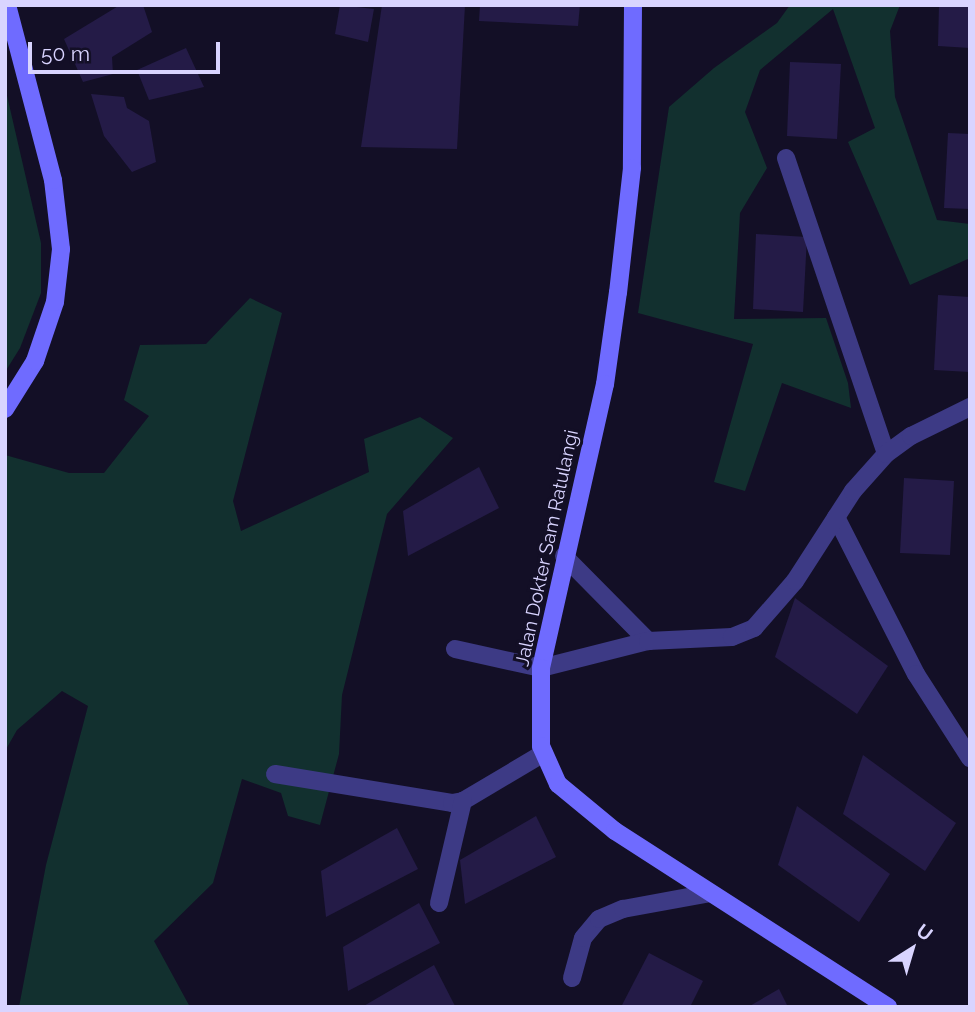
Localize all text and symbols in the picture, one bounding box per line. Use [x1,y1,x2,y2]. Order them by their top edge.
scale bar [32,28,224,72]
text: 50 m [41,41,90,66]
street label: Jalan Dokter Sam Ratulangi [511,428,583,668]
north arrow [877,914,947,984]
text: U [912,919,937,945]

